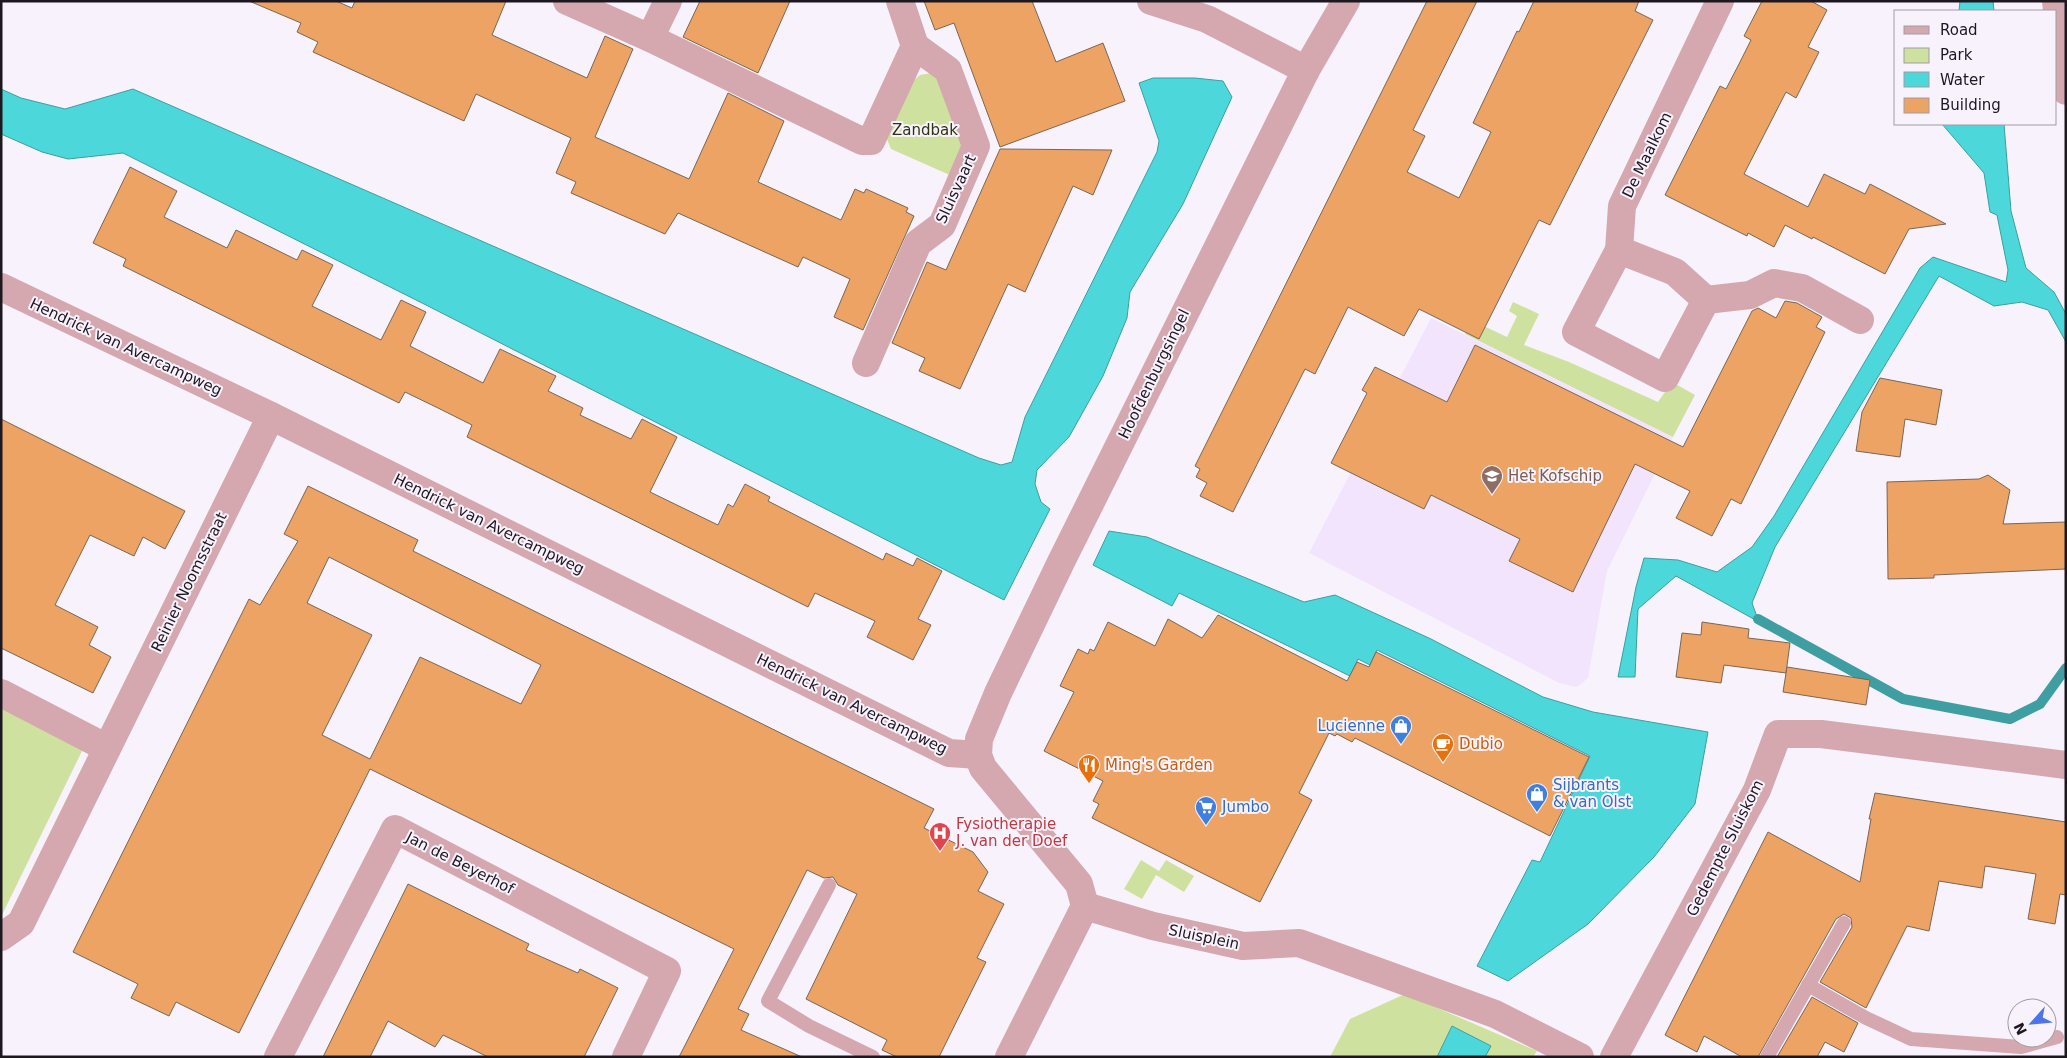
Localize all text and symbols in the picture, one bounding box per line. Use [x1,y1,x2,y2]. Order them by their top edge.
legend [1894,10,2057,125]
text: Road [1940,21,1978,39]
text: Park [1940,46,1973,64]
text: Water [1940,71,1985,89]
text: Building [1940,96,2001,114]
street label: De Maalkom [1619,109,1675,201]
park label: Zandbak [892,121,958,139]
street label: Sluisvaart [932,151,980,227]
street label: Hendrick van Avercampweg [27,295,225,399]
street label: Hoofdenburgsingel [1115,306,1193,442]
school or university icon: Het Kofschip [1480,464,1504,495]
place label: Het Kofschip [1508,467,1602,485]
street label: Hendrick van Avercampweg [391,470,587,578]
street label: Reinier Noomsstraat [147,509,231,655]
street label: Hendrick van Avercampweg [754,650,950,758]
shop icon: Lucienne [1389,714,1413,745]
place label: Lucienne [1318,717,1385,735]
cafe icon: Dubio [1431,732,1455,763]
place label: Dubio [1459,735,1503,753]
restaurant icon: Ming's Garden [1077,753,1101,784]
place label: Ming's Garden [1105,756,1213,774]
place label: Sijbrants & van Olst [1553,776,1632,811]
street label: Gedempte Sluiskom [1683,777,1767,919]
shop icon: Sijbrants & van Olst [1525,782,1549,813]
supermarket icon: Jumbo [1194,795,1218,826]
place label: Jumbo [1221,798,1269,816]
place label: Fysiotherapie J. van der Doef [955,815,1068,850]
hospital icon: Fysiotherapie J. van der Doef [928,821,952,852]
street label: Jan de Beyerhof [402,828,518,898]
street label: Sluisplein [1167,921,1241,953]
north arrow [2007,998,2057,1048]
text: N [2011,1020,2030,1038]

